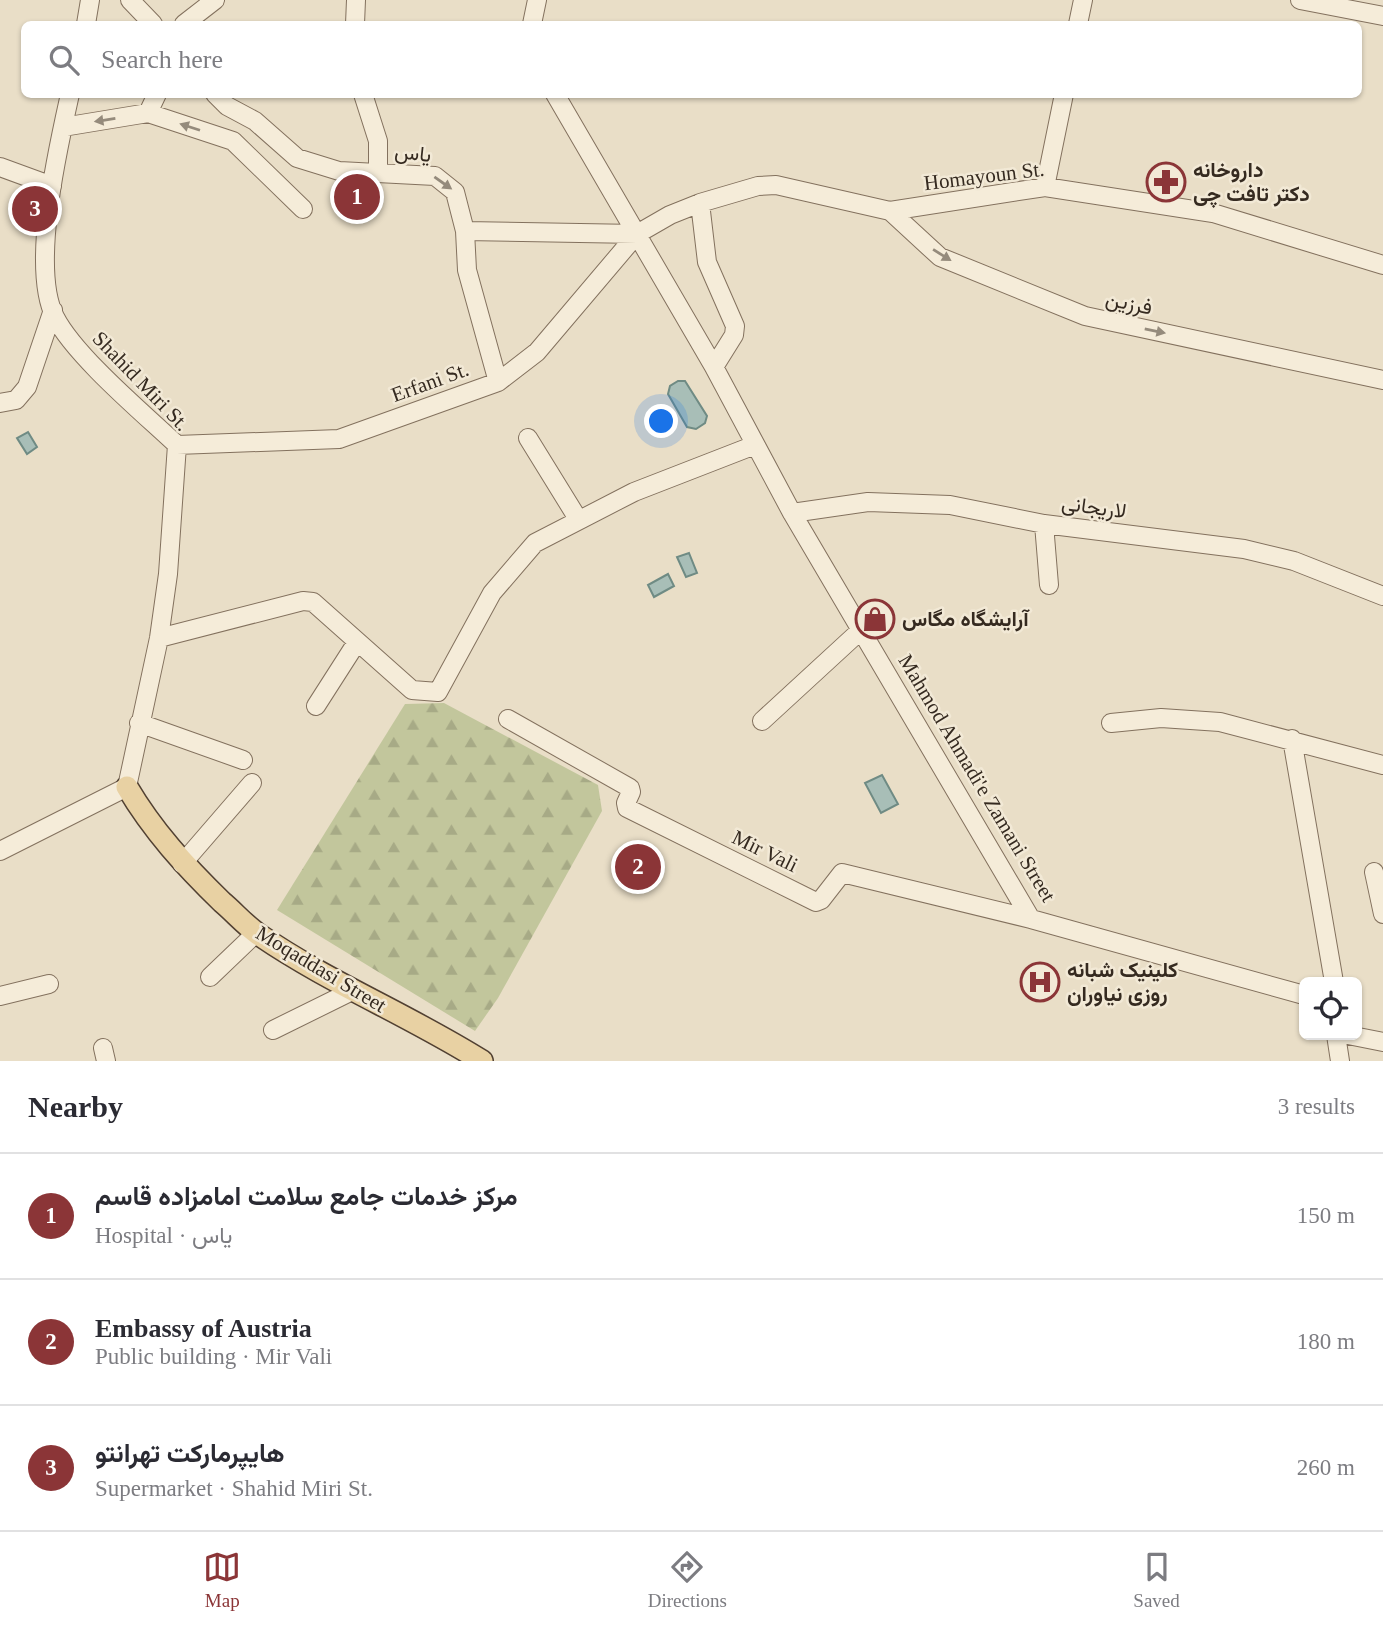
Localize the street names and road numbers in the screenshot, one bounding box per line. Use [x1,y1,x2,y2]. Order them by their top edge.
street label: یاس [393,139,433,167]
street label: Homayoun St. [922,157,1046,195]
street label: فرزین [1103,286,1154,321]
street label: Shahid Miri St. [88,326,194,436]
street label: Erfani St. [388,357,472,407]
street label: لاریجانی [1060,491,1128,524]
street label: Mahmod Ahmadi'e Zamani Street [893,650,1061,906]
street label: Mir Vali [728,825,802,877]
street label: Moqaddasi Street [252,921,391,1017]

